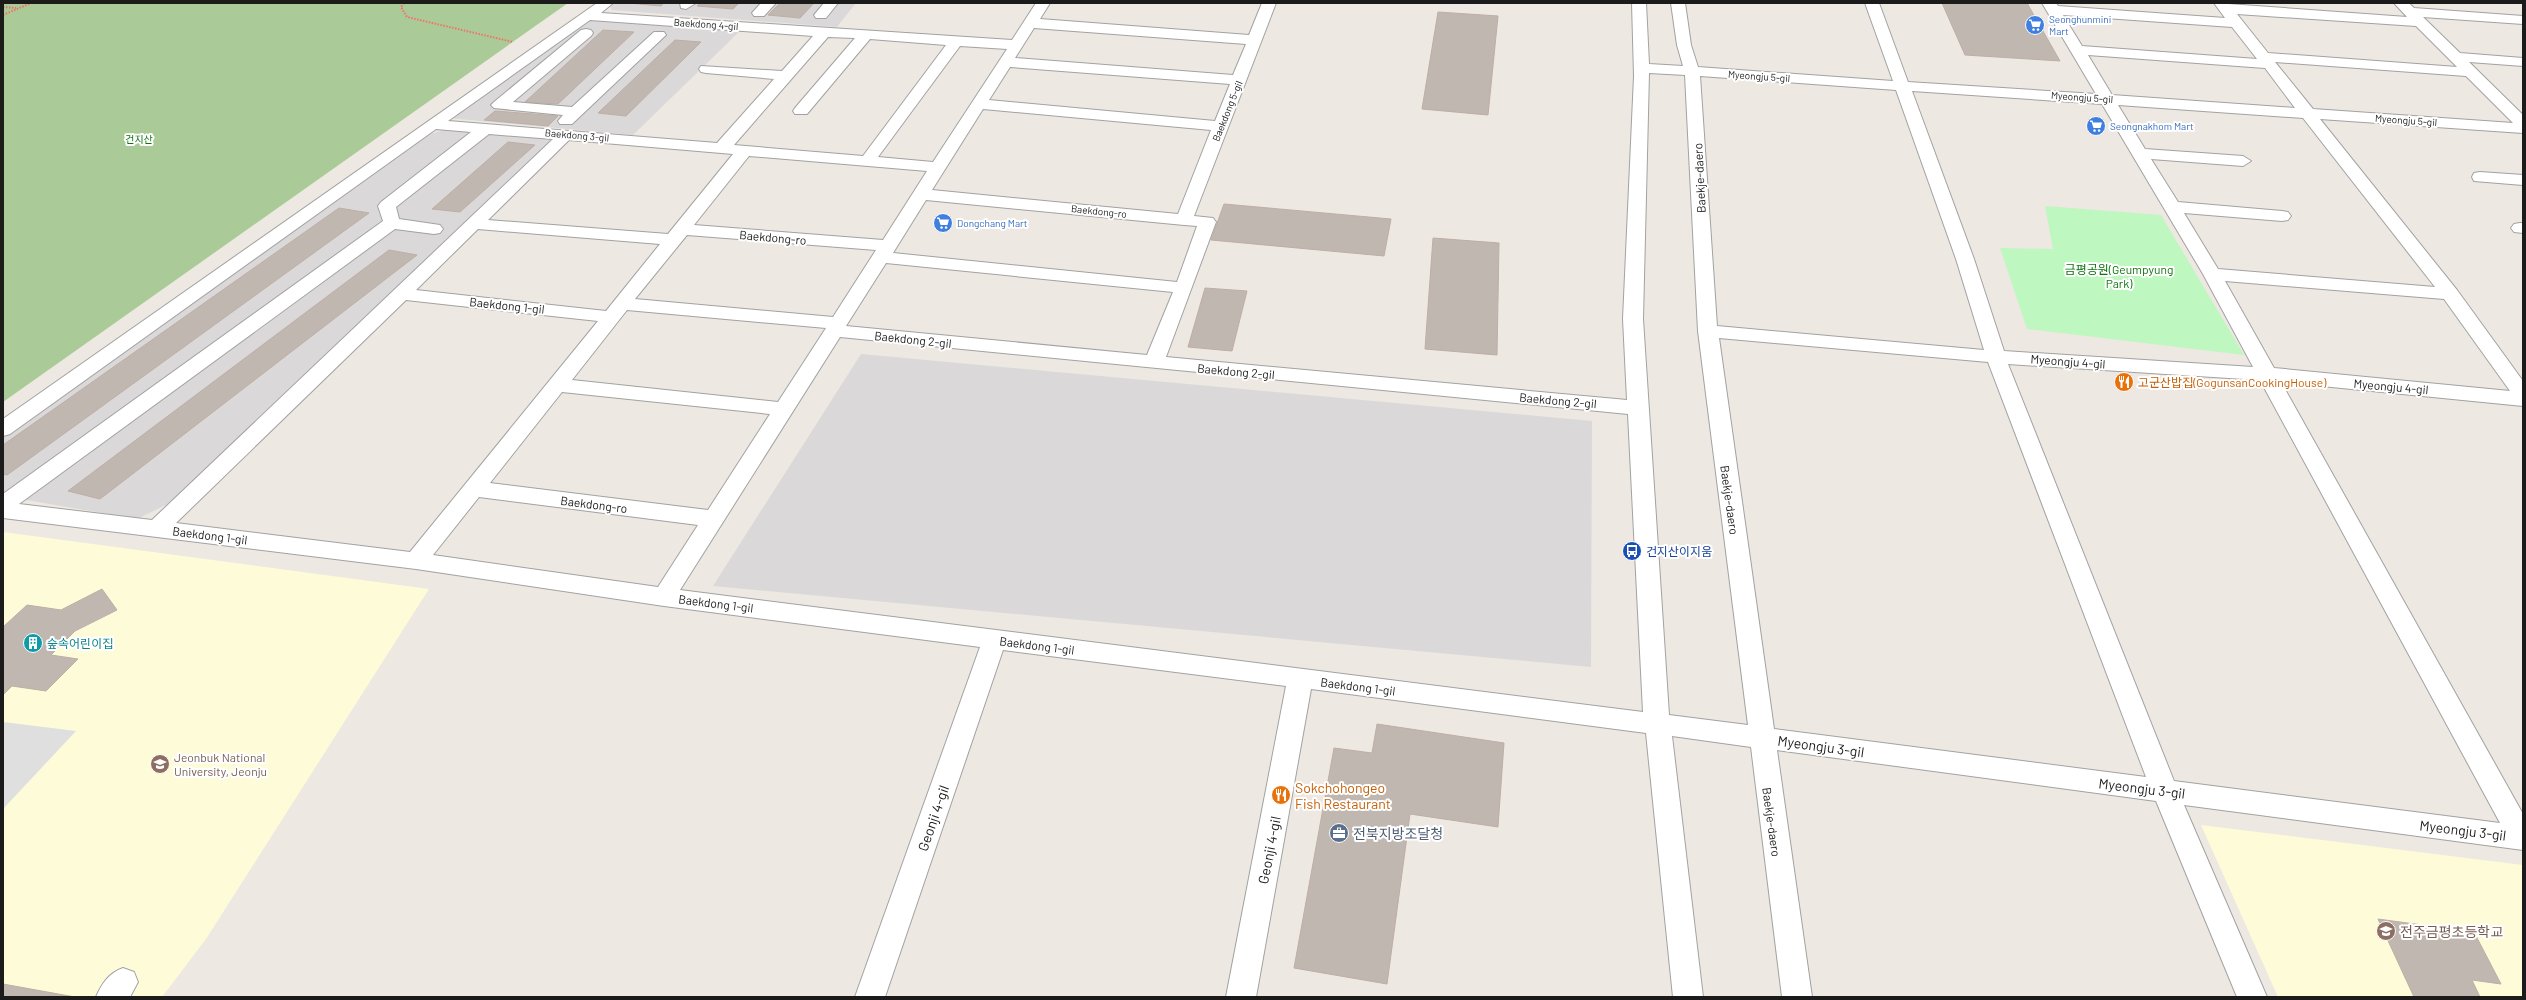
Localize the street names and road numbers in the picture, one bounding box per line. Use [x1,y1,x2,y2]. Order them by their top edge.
street label: Baekdong 4-gil [673,16,739,32]
street label: Myeongju 5-gil [1728,68,1790,84]
street label: Baekdong 5-gil [1209,79,1245,143]
street label: Myeongju 5-gil [2051,89,2113,105]
street label: Myeongju 5-gil [2375,112,2437,128]
street label: Baekdong 3-gil [544,126,610,144]
street label: Baekje-daero [1690,143,1708,213]
street label: Baekdong-ro [1070,202,1128,220]
street label: Baekdong-ro [739,227,807,247]
street label: Baekdong 1-gil [469,294,545,316]
street label: Baekdong 2-gil [874,328,952,350]
street label: Myeongju 4-gil [2030,351,2106,371]
street label: Baekdong 2-gil [1197,361,1275,381]
street label: Myeongju 4-gil [2353,376,2429,396]
street label: Baekdong 2-gil [1519,390,1597,410]
street label: Baekje-daero [1718,464,1742,536]
street label: Baekdong-ro [560,493,628,515]
street label: Baekdong 1-gil [172,523,248,547]
street label: Baekdong 1-gil [678,591,754,615]
street label: Baekdong 1-gil [999,633,1075,657]
street label: Baekdong 1-gil [1320,674,1396,698]
street label: Myeongju 3-gil [1777,732,1865,760]
street label: Myeongju 3-gil [2098,774,2186,802]
street label: Geonji 4-gil [914,783,952,853]
street label: Baekje-daero [1760,786,1784,858]
street label: Geonji 4-gil [1254,815,1284,885]
street label: Myeongju 3-gil [2419,816,2507,844]

